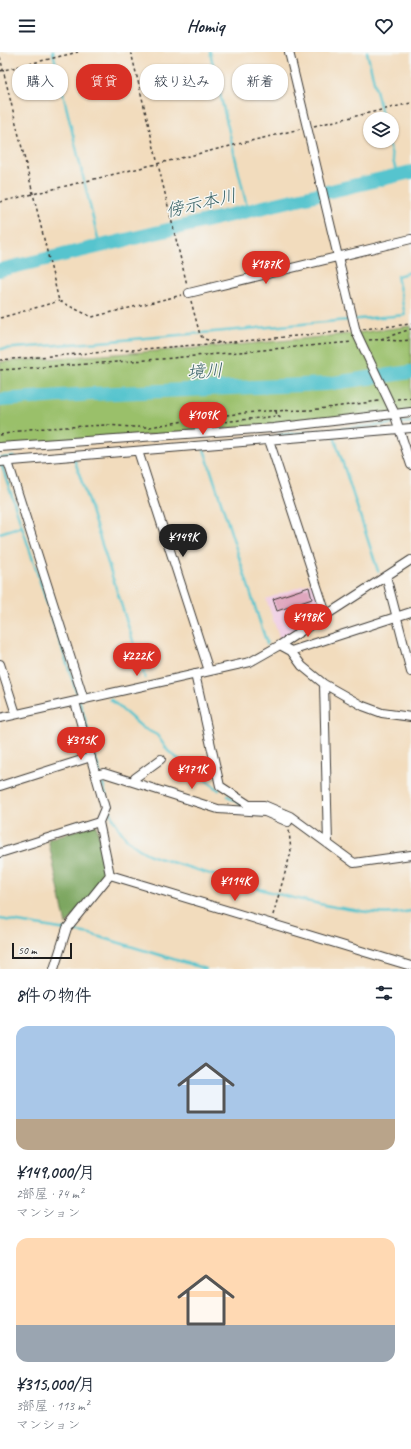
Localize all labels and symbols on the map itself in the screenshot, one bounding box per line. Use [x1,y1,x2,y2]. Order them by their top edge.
water label: 傍示本川 [163,184,239,222]
pin: ¥187K [238,251,294,285]
water label: 境川 [186,359,224,383]
pin: ¥109K [175,402,231,436]
pin: ¥149K [155,524,211,558]
pin: ¥198K [280,604,336,638]
pin: ¥222K [109,643,165,677]
pin: ¥315K [53,727,109,761]
pin: ¥171K [164,756,220,790]
pin: ¥114K [207,868,263,902]
scale bar [12,941,72,960]

